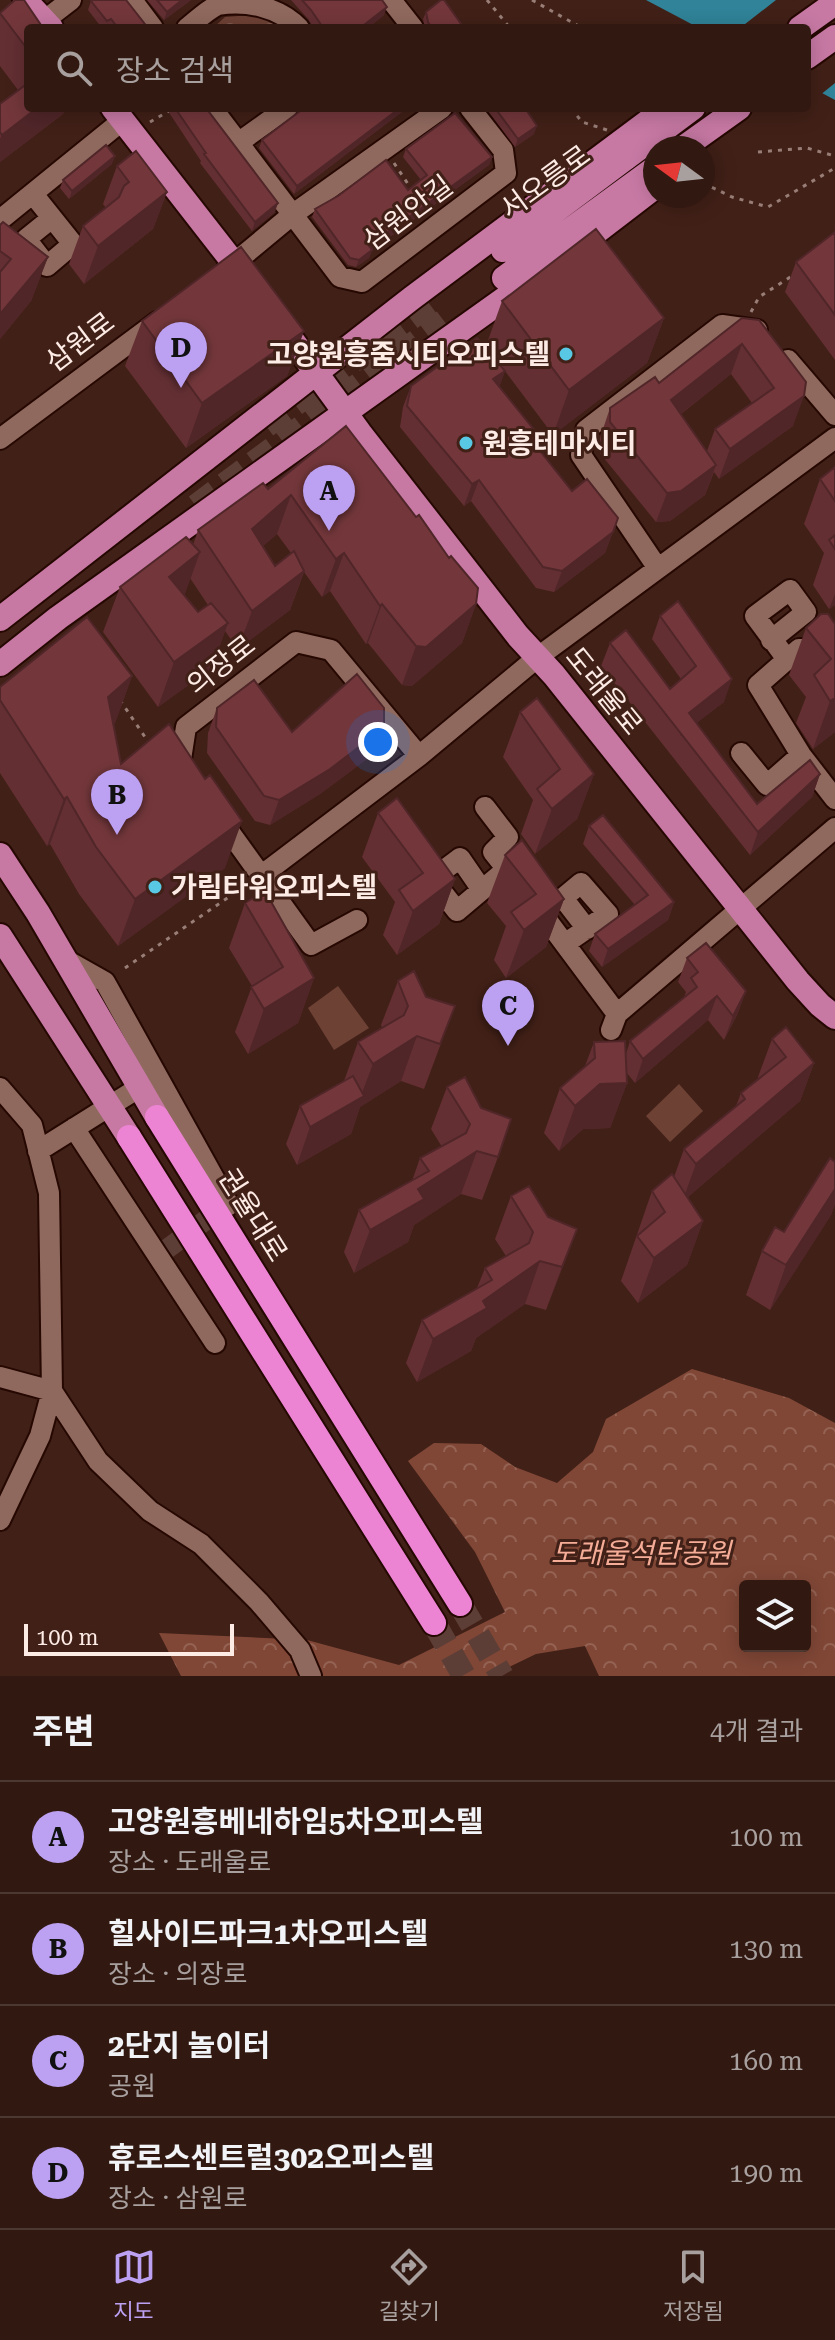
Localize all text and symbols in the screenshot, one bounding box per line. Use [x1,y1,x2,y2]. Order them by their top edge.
search box [24,24,811,112]
icon: search [52,46,96,90]
text: 장소 검색 [116,53,234,88]
north arrow [643,136,715,208]
street label: 서오릉로 [494,138,596,226]
street label: 삼원안길 [357,169,459,257]
street label: 삼원로 [39,306,121,378]
pin: D [155,322,207,388]
place label: 고양원흥줌시티오피스텔 [267,338,550,371]
marker: 고양원흥줌시티오피스텔 [557,345,575,363]
place label: 원흥테마시티 [482,427,637,460]
marker: 원흥테마시티 [457,434,475,452]
pin: A [303,465,355,531]
street label: 의장로 [180,628,262,702]
street label: 도래울로 [559,641,649,741]
your location [358,722,398,762]
pin: B [91,769,143,835]
place label: 가림타워오피스텔 [171,871,377,904]
marker: 가림타워오피스텔 [146,878,164,896]
pin: C [482,980,534,1046]
street label: 권율대로 [212,1163,294,1267]
park label: 도래울석탄공원 [551,1537,733,1570]
map controls [739,1580,811,1652]
button: layers [739,1580,811,1652]
scale bar [24,1620,234,1656]
text: 100 m [36,1625,99,1650]
text: 주변 [32,1711,95,1751]
text: 4개 결과 [710,1716,803,1746]
text: 고양원흥베네하임5차오피스텔 [108,1804,484,1839]
text: A [49,1822,67,1852]
text: 100 m [729,1822,803,1852]
text: 장소 · 도래울로 [108,1847,271,1877]
text: 힐사이드파크1차오피스텔 [108,1916,428,1951]
text: B [49,1934,67,1964]
text: 130 m [729,1934,803,1964]
text: 장소 · 의장로 [108,1959,247,1989]
text: 2단지 놀이터 [108,2028,270,2063]
text: C [49,2046,67,2076]
text: 160 m [729,2046,803,2076]
text: 공원 [108,2071,156,2101]
text: 휴로스센트럴302오피스텔 [108,2140,434,2175]
text: D [48,2158,68,2188]
text: 190 m [729,2158,803,2188]
text: 장소 · 삼원로 [108,2183,247,2213]
tab: 지도 [112,2245,156,2325]
tab: 길찾기 [379,2245,439,2325]
tab: 저장됨 [663,2245,723,2325]

